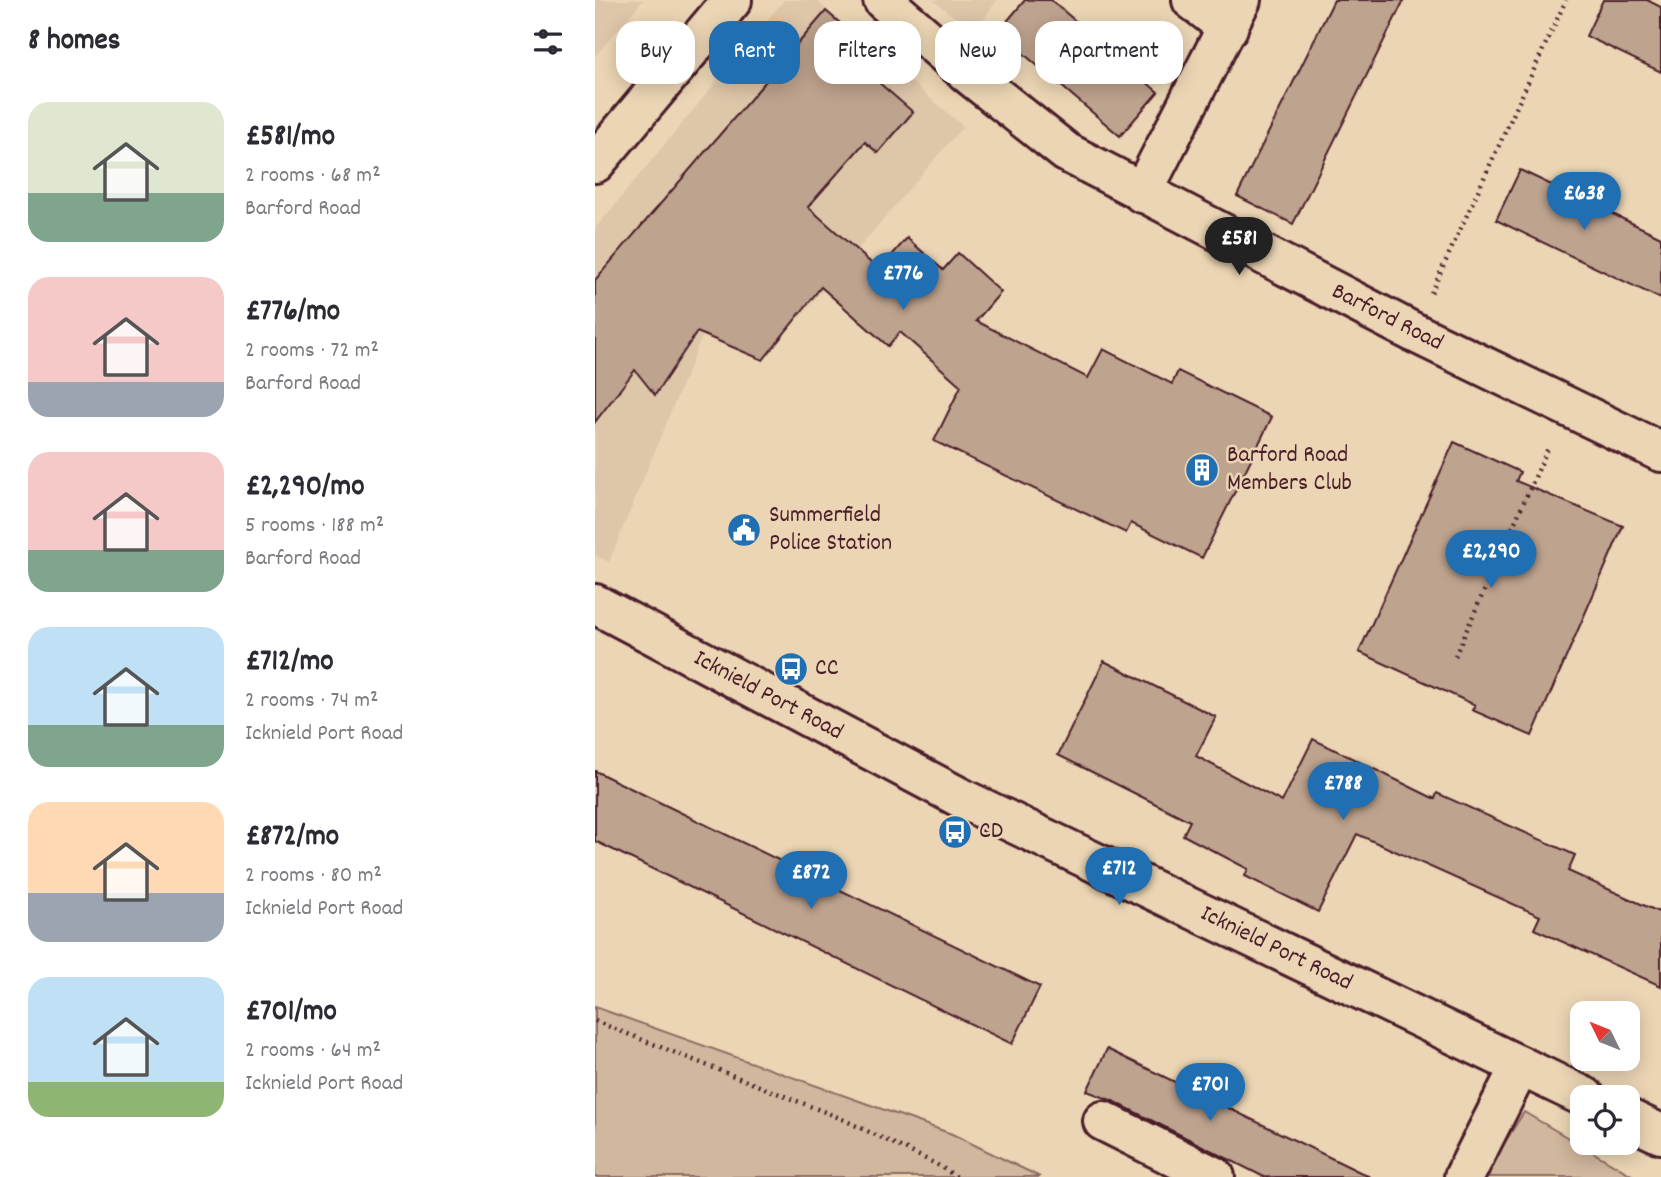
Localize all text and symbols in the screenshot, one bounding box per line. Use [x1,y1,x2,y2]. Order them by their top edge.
text: 8 homes [28,21,120,64]
chip: Buy [616,21,695,84]
chip: Rent [709,21,800,84]
chip: Filters [814,21,921,84]
chip: New [935,21,1021,84]
chip: Apartment [1035,21,1183,84]
icon: filters [529,23,567,61]
text: £581/mo [245,117,335,160]
icon: home [84,130,168,214]
text: 2 rooms · 68 m² [245,160,381,193]
pin: £638 [1543,173,1625,232]
text: £638 [1563,178,1605,211]
text: Barford Road [245,193,361,226]
pin: £581 [1198,218,1280,277]
text: £581 [1221,223,1257,256]
pin: £776 [862,252,944,312]
text: £776 [883,258,923,291]
street label: Barford Road [1325,275,1449,361]
text: £776/mo [245,292,340,335]
icon: home [84,305,168,389]
text: 2 rooms · 72 m² [245,335,379,368]
text: Barford Road [245,368,361,401]
place label: Barford Road Members Club [1227,439,1352,501]
building icon: Barford Road Members Club [1183,451,1221,489]
text: £2,290/mo [245,467,365,510]
icon: home [84,480,168,564]
place label: Summerfield Police Station [769,499,892,561]
text: 5 rooms · 188 m² [245,510,384,543]
public building icon: Summerfield Police Station [725,511,763,549]
pin: £2,290 [1434,530,1548,590]
text: £2,290 [1461,536,1521,569]
text: Barford Road [245,543,361,576]
text: £712/mo [245,642,334,685]
street label: Icknield Port Road [687,642,849,750]
bus stop icon: CC [772,650,810,688]
place label: CC [815,652,839,686]
icon: home [84,655,168,739]
text: 2 rooms · 74 m² [245,685,378,718]
text: Icknield Port Road [245,718,403,751]
pin: £788 [1302,762,1384,822]
text: £788 [1324,768,1362,801]
bus stop icon: CD [936,813,974,851]
place label: CD [979,815,1003,849]
text: £872/mo [245,817,339,860]
icon: home [84,830,168,914]
pin: £712 [1078,848,1160,907]
pin: £872 [770,852,852,911]
text: £712 [1101,853,1137,886]
text: £872 [791,857,831,890]
text: 2 rooms · 80 m² [245,860,382,893]
text: Icknield Port Road [245,893,403,926]
street label: Icknield Port Road [1194,898,1358,1000]
text: £701/mo [245,992,337,1035]
north arrow [1570,1001,1640,1071]
map controls [1570,1001,1640,1155]
icon: home [84,1005,168,1089]
text: 2 rooms · 64 m² [245,1035,381,1068]
pin: £701 [1169,1064,1251,1123]
text: Icknield Port Road [245,1068,403,1101]
text: £701 [1191,1069,1229,1102]
button: locate [1570,1085,1640,1155]

